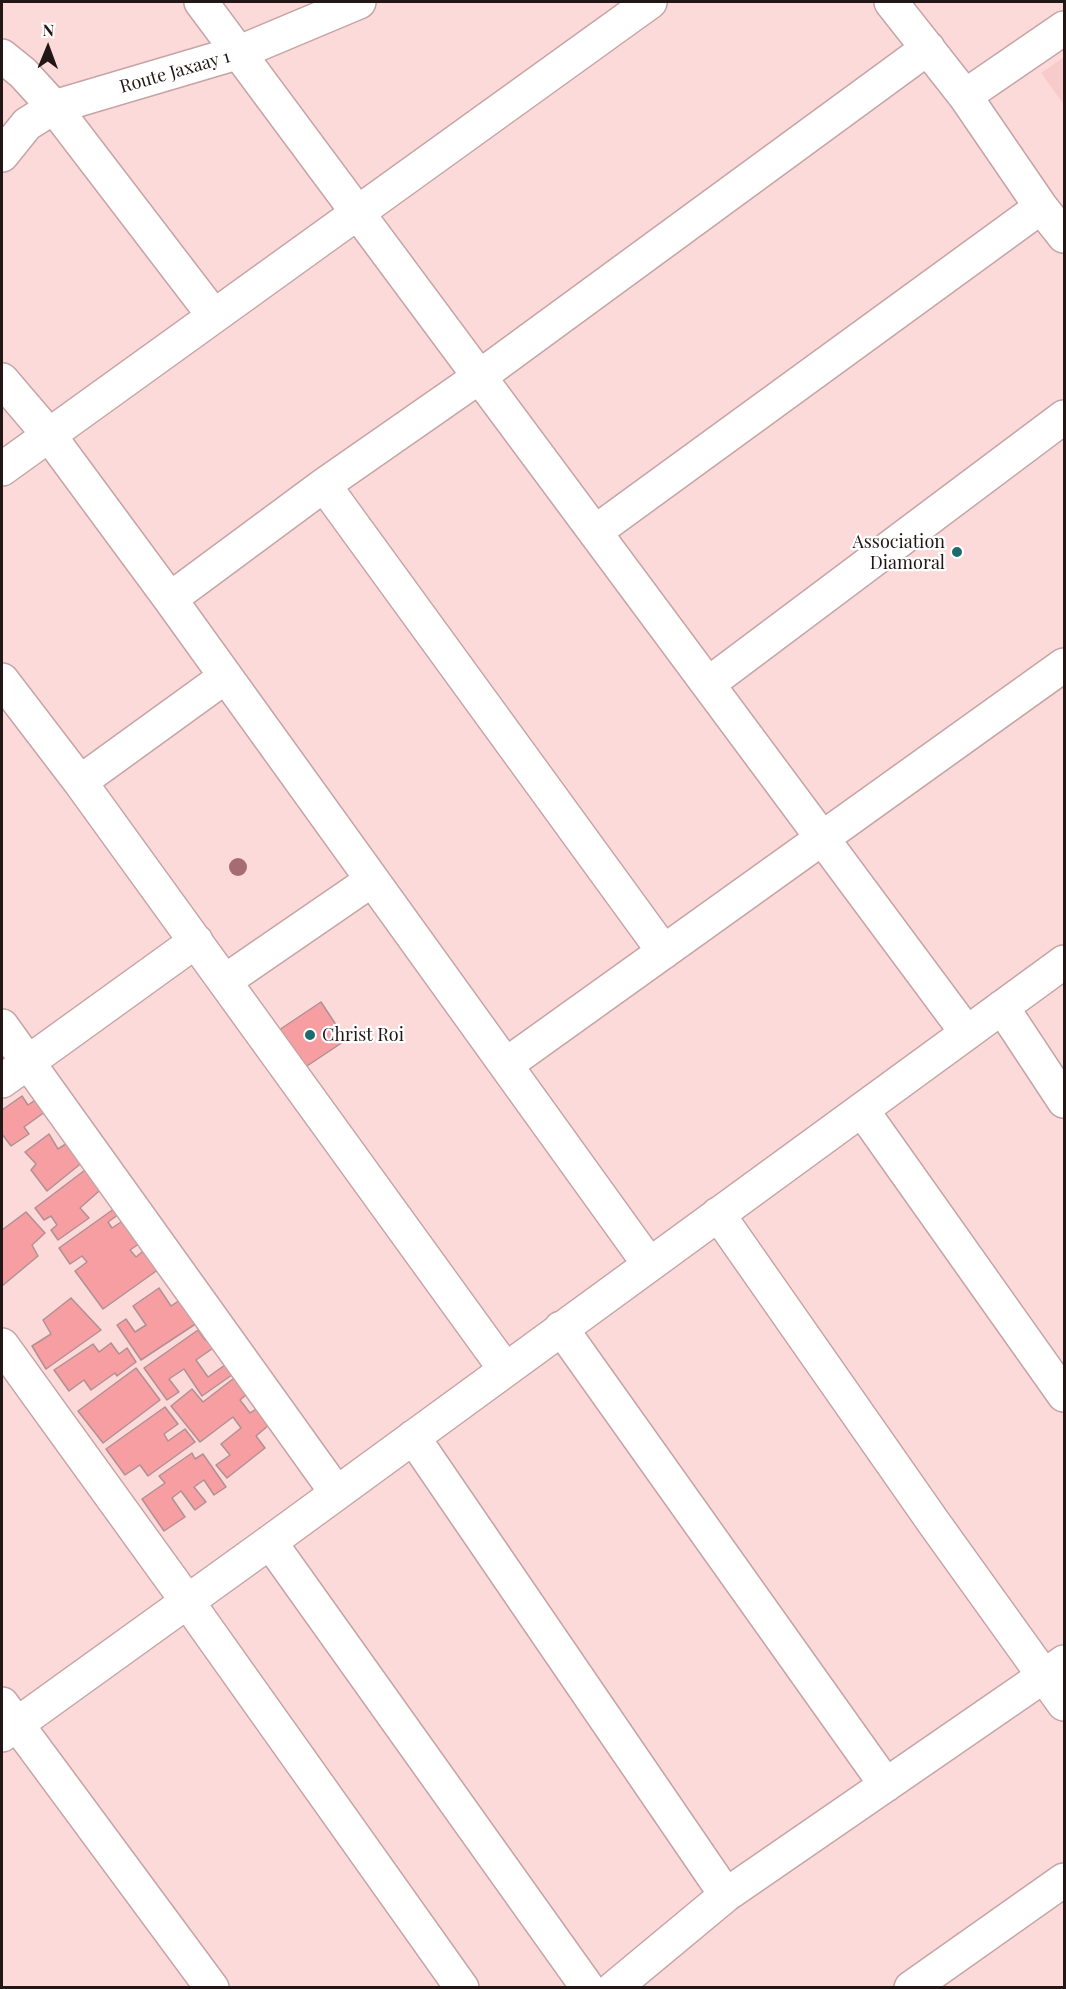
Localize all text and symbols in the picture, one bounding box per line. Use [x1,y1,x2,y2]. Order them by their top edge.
north arrow [18,18,78,78]
text: N [42,19,54,40]
street label: Route Jaxaay 1 [117,46,233,98]
place label: Association Diamoral [852,531,945,574]
marker: Association Diamoral [950,545,964,559]
place label: Christ Roi [322,1024,404,1046]
marker: Christ Roi [303,1028,317,1042]

